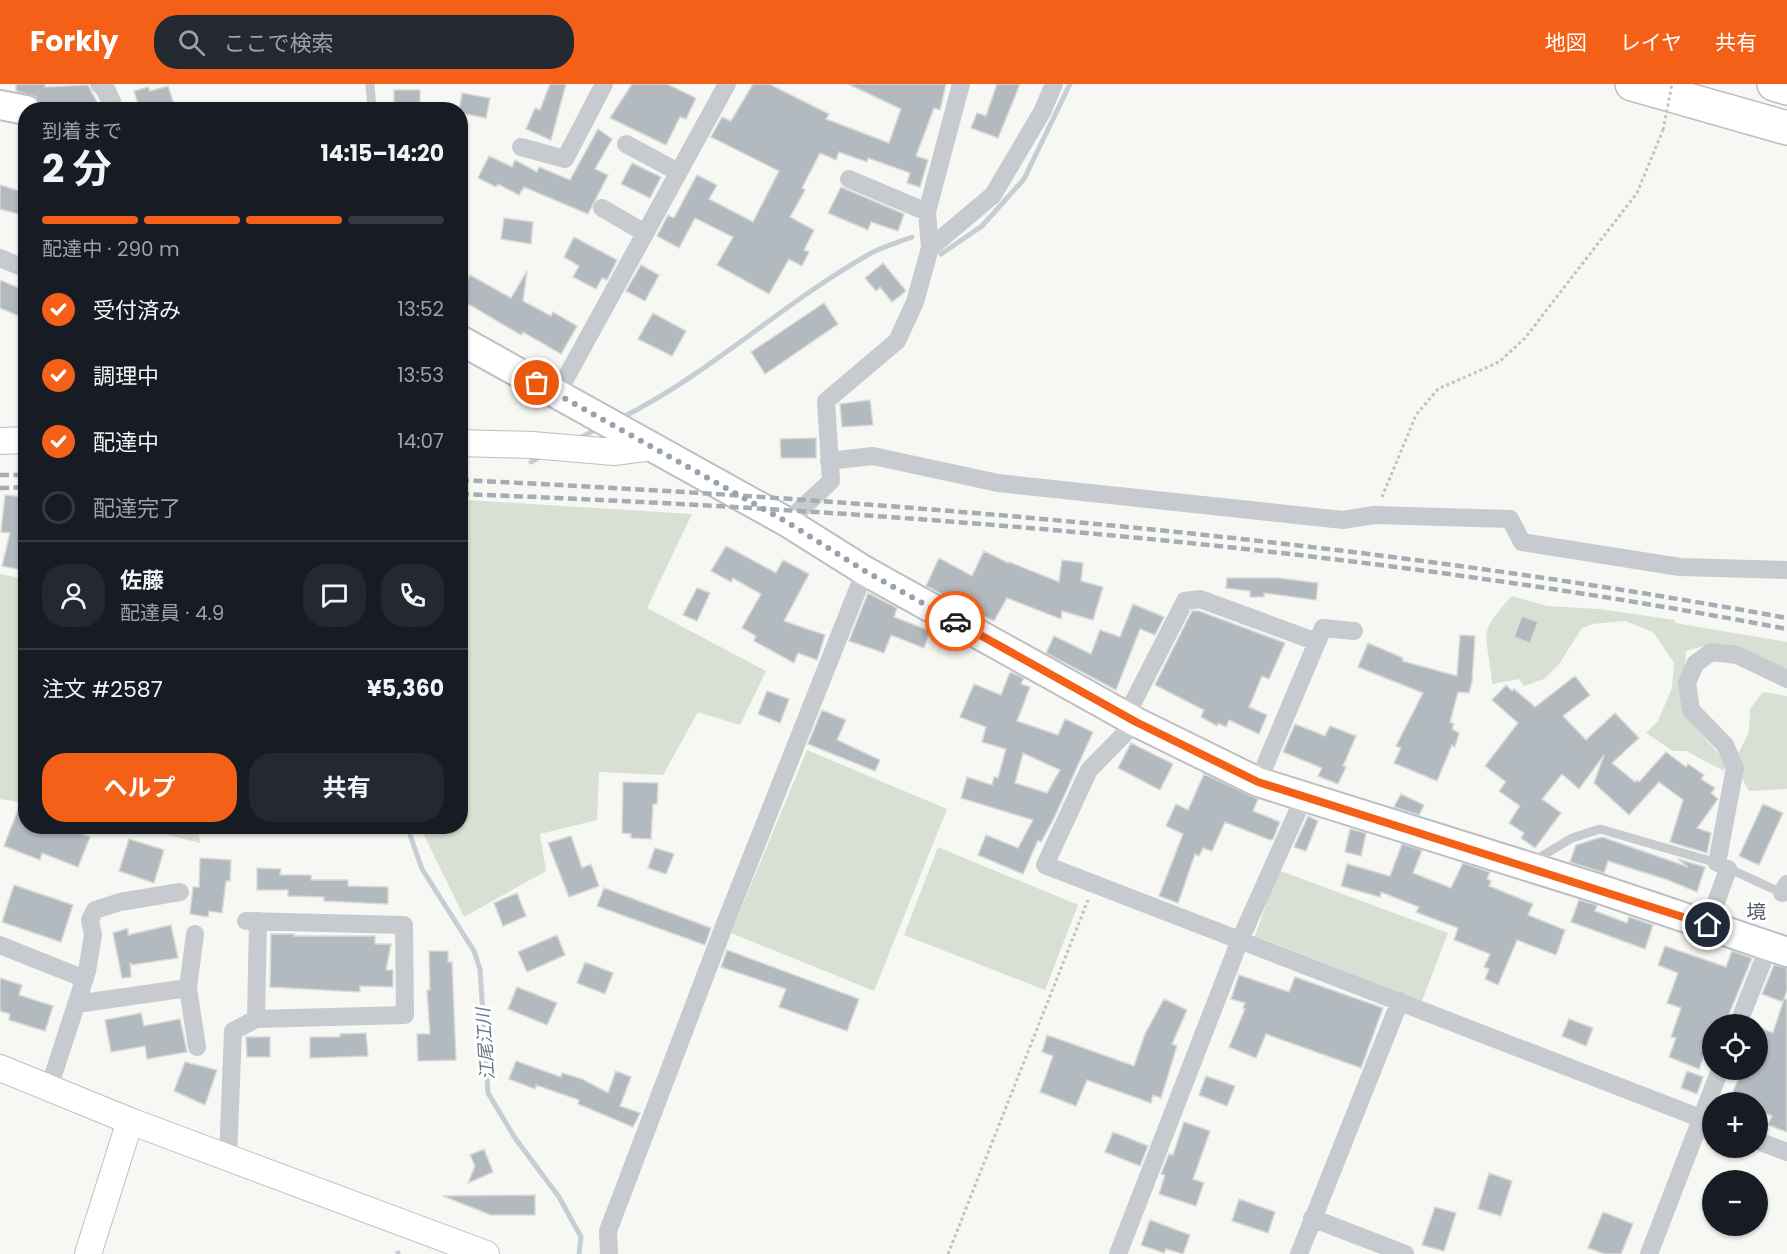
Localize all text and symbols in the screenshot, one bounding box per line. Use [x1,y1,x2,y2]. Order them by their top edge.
search box [154,15,574,69]
text: Forkly [30,22,118,61]
icon: search [175,26,208,59]
text: ここで検索 [223,28,333,59]
text: 地図 [1545,28,1587,57]
text: レイヤ [1620,28,1682,57]
text: 共有 [1715,28,1757,57]
text: 到着まで [42,117,122,145]
text: 14:15–14:20 [320,138,444,169]
text: 2 分 [42,141,112,196]
text: 配達中 · 290 m [42,235,180,263]
icon: check [42,293,75,326]
text: 受付済み [93,295,181,326]
text: 13:52 [398,295,444,323]
pin [511,357,562,408]
icon: check [42,359,75,392]
text: 調理中 [93,361,159,392]
text: 13:53 [397,361,444,389]
icon: bag [520,366,553,399]
icon: check [42,425,75,458]
text: 配達中 [93,427,159,458]
text: 14:07 [397,427,444,455]
text: 配達完了 [93,493,181,524]
button: person [42,564,105,627]
button: chat [303,564,366,627]
button: phone [381,564,444,627]
text: 佐藤 [120,565,164,596]
courier [925,591,985,651]
text: 配達員 · 4.9 [120,599,224,627]
icon: car [939,605,972,638]
text: ¥5,360 [367,673,444,704]
text: 注文 #2587 [42,674,163,705]
button: ヘルプ [42,753,237,822]
button: 共有 [249,753,444,822]
district label: 境 [1746,898,1766,926]
pin [1682,899,1733,950]
icon: home [1691,908,1724,941]
water label: 江尾江川 [470,1005,500,1081]
map controls [1702,1014,1768,1236]
button: locate [1702,1014,1768,1080]
button: + [1702,1092,1768,1158]
button: − [1702,1170,1768,1236]

